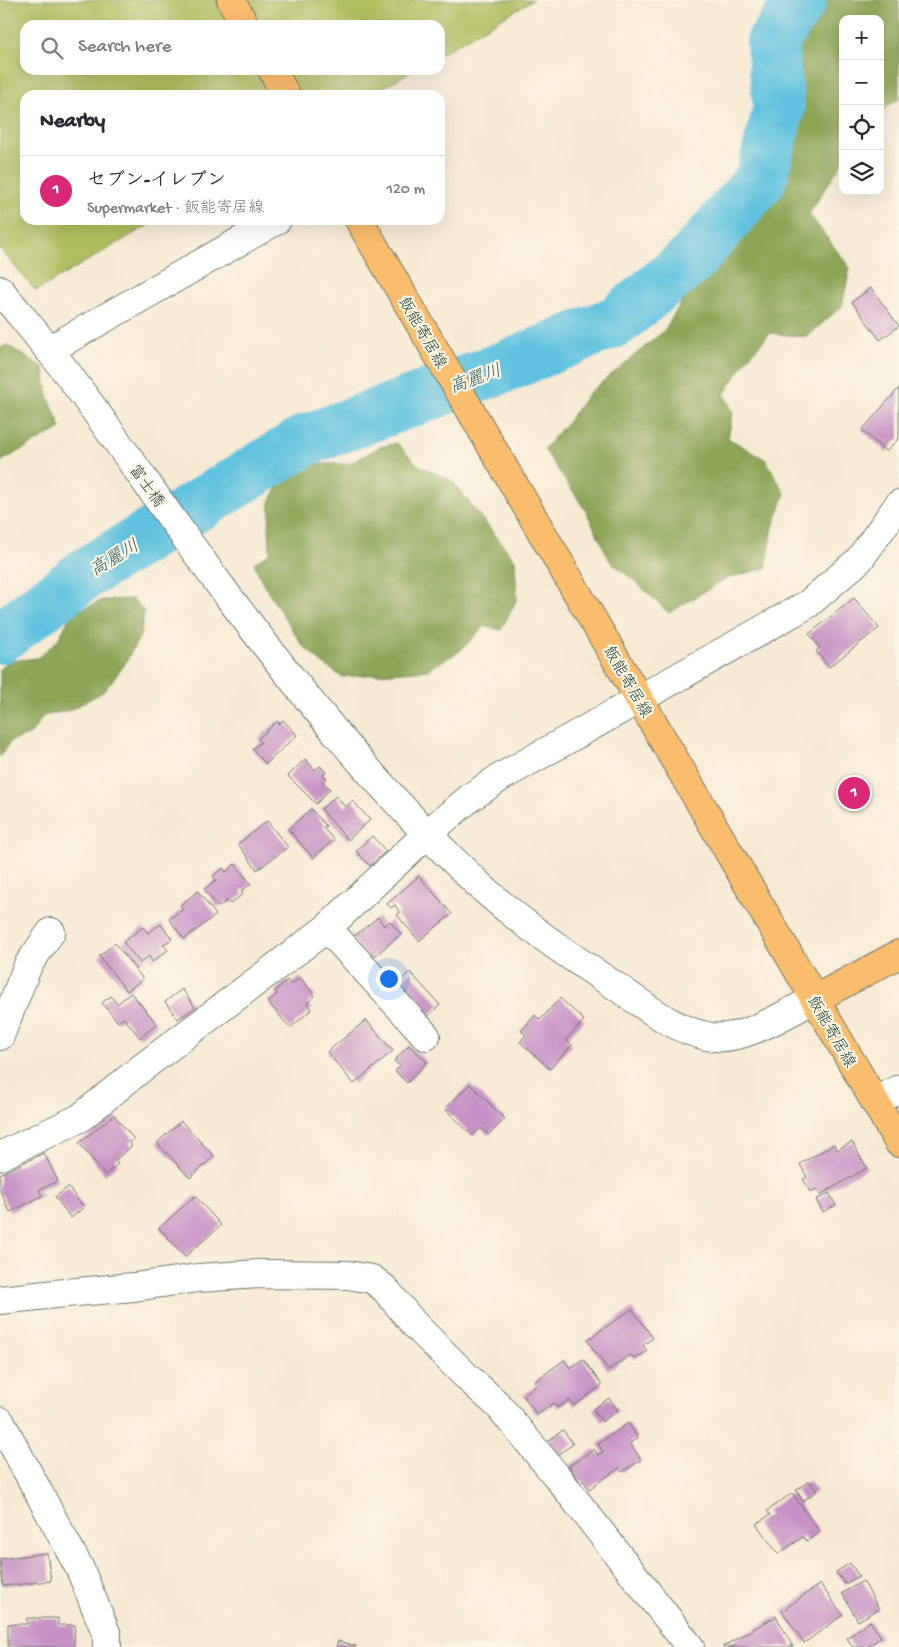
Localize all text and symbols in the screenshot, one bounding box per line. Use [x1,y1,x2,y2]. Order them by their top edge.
map controls [839,15,884,195]
button: + [839,15,884,60]
search box [20,20,445,75]
icon: search [38,34,66,62]
text: Search here [78,36,172,59]
button: − [839,60,884,105]
button: locate [839,105,884,150]
text: Nearby [40,110,105,135]
button: layers [839,150,884,195]
text: セブン-イレブン [87,170,226,193]
text: 1 [53,181,59,200]
text: 120 m [386,181,425,200]
text: Supermarket · 飯能寄居線 [87,200,264,219]
street label: 飯能寄居線 [393,293,451,373]
water label: 高麗川 [447,360,505,399]
street label: 富士橋 [123,461,168,512]
water label: 高麗川 [86,535,144,582]
street label: 飯能寄居線 [598,642,656,722]
pin: 1 [838,774,870,812]
your location [376,966,402,992]
street label: 飯能寄居線 [802,992,860,1072]

